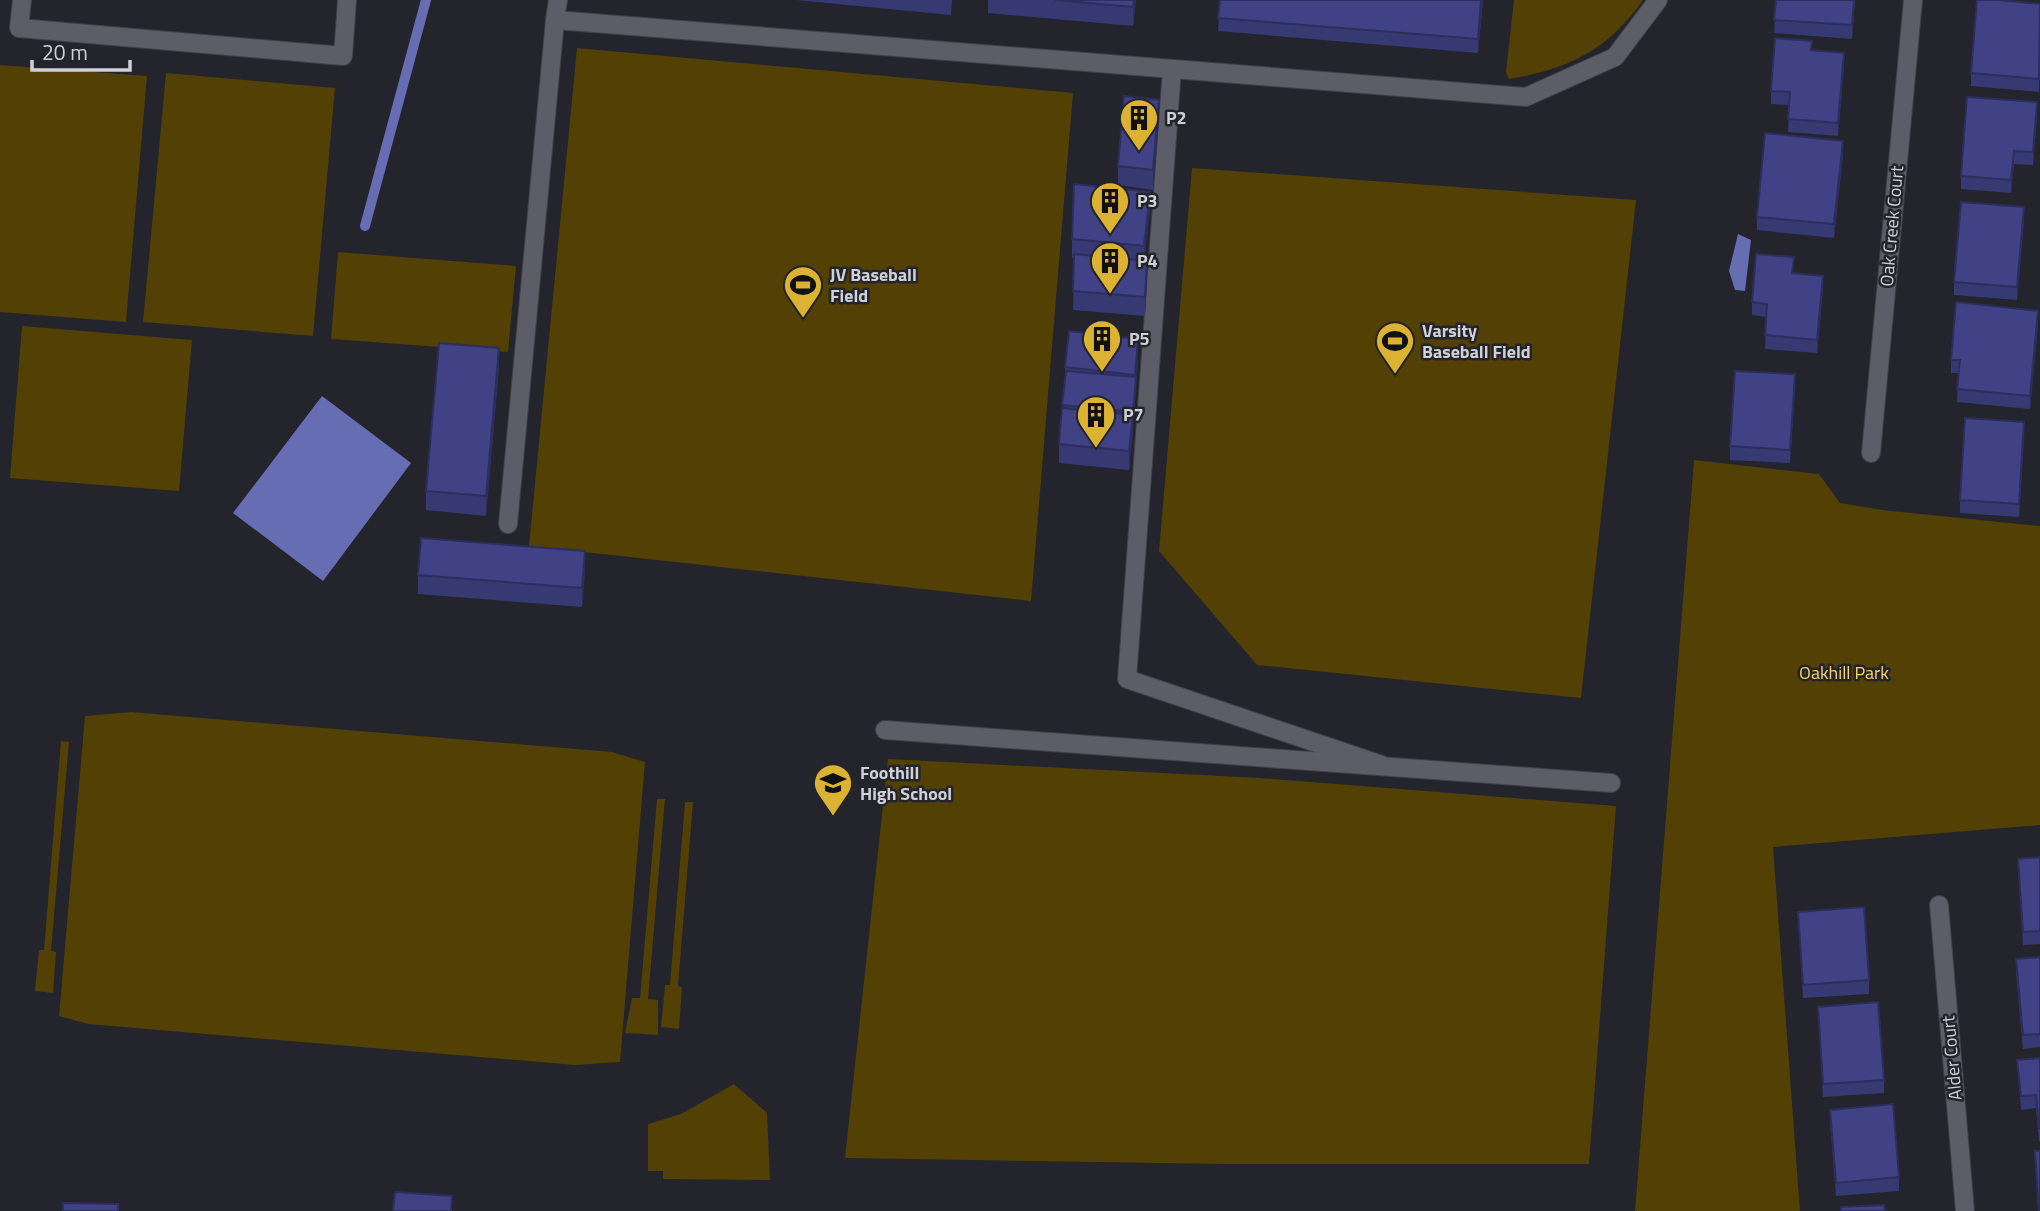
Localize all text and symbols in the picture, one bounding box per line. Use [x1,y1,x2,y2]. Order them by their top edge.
scale bar [32,28,130,72]
text: 20 m [42,36,88,68]
building icon: P2 [1118,97,1160,152]
place label: P2 [1166,104,1187,131]
street label: Oak Creek Court [1873,164,1910,288]
building icon: P3 [1089,180,1131,235]
place label: P3 [1137,187,1158,214]
building icon: P4 [1089,240,1131,295]
place label: P4 [1137,247,1158,274]
place label: JV Baseball Field [830,261,917,309]
sports icon: JV Baseball Field [782,264,824,319]
place label: Varsity Baseball Field [1422,317,1531,365]
building icon: P5 [1081,318,1123,373]
sports icon: Varsity Baseball Field [1374,320,1416,375]
place label: P5 [1129,325,1150,352]
building icon: P7 [1075,394,1117,449]
place label: P7 [1123,401,1144,428]
park label: Oakhill Park [1799,659,1889,686]
place label: Foothill High School [860,759,952,807]
school or university icon: Foothill High School [812,762,854,817]
street label: Alder Court [1934,1014,1969,1102]

